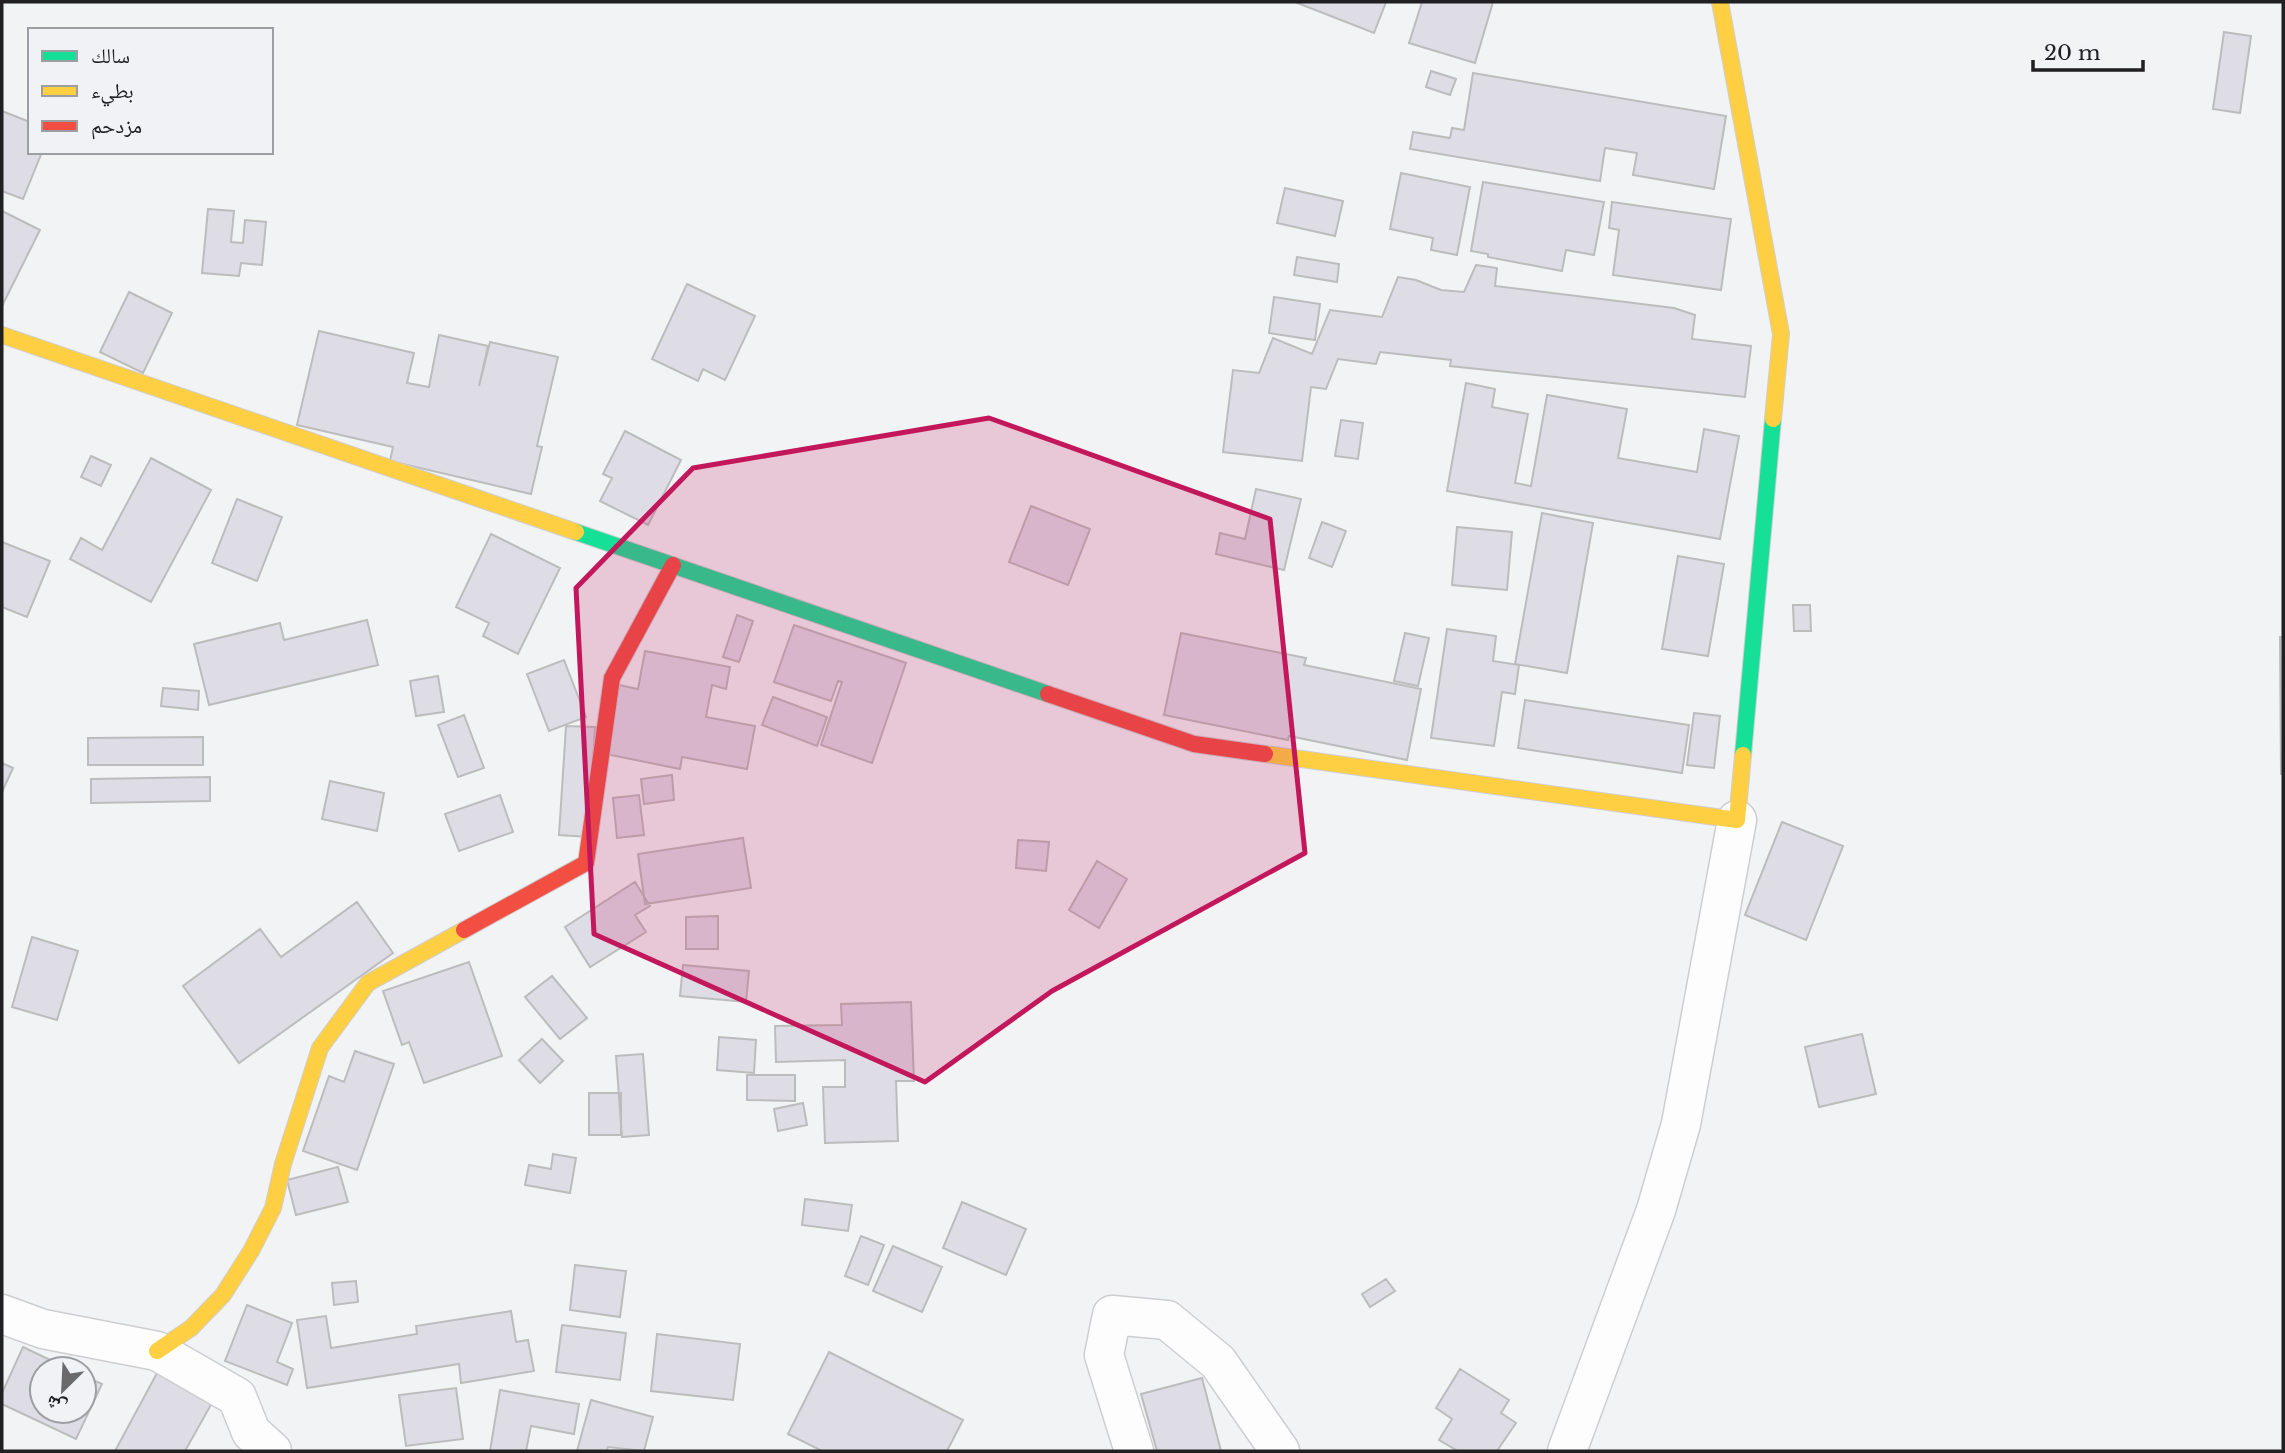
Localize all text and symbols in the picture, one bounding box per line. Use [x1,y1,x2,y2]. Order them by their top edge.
legend [28,28,273,154]
scale bar [2033,28,2143,72]
text: 20 m [2044,40,2101,66]
text: سالك [91,43,130,69]
text: بطيء [91,78,134,107]
text: مزدحم [91,113,142,140]
north arrow [28,1355,98,1425]
text: ش [42,1390,70,1420]

